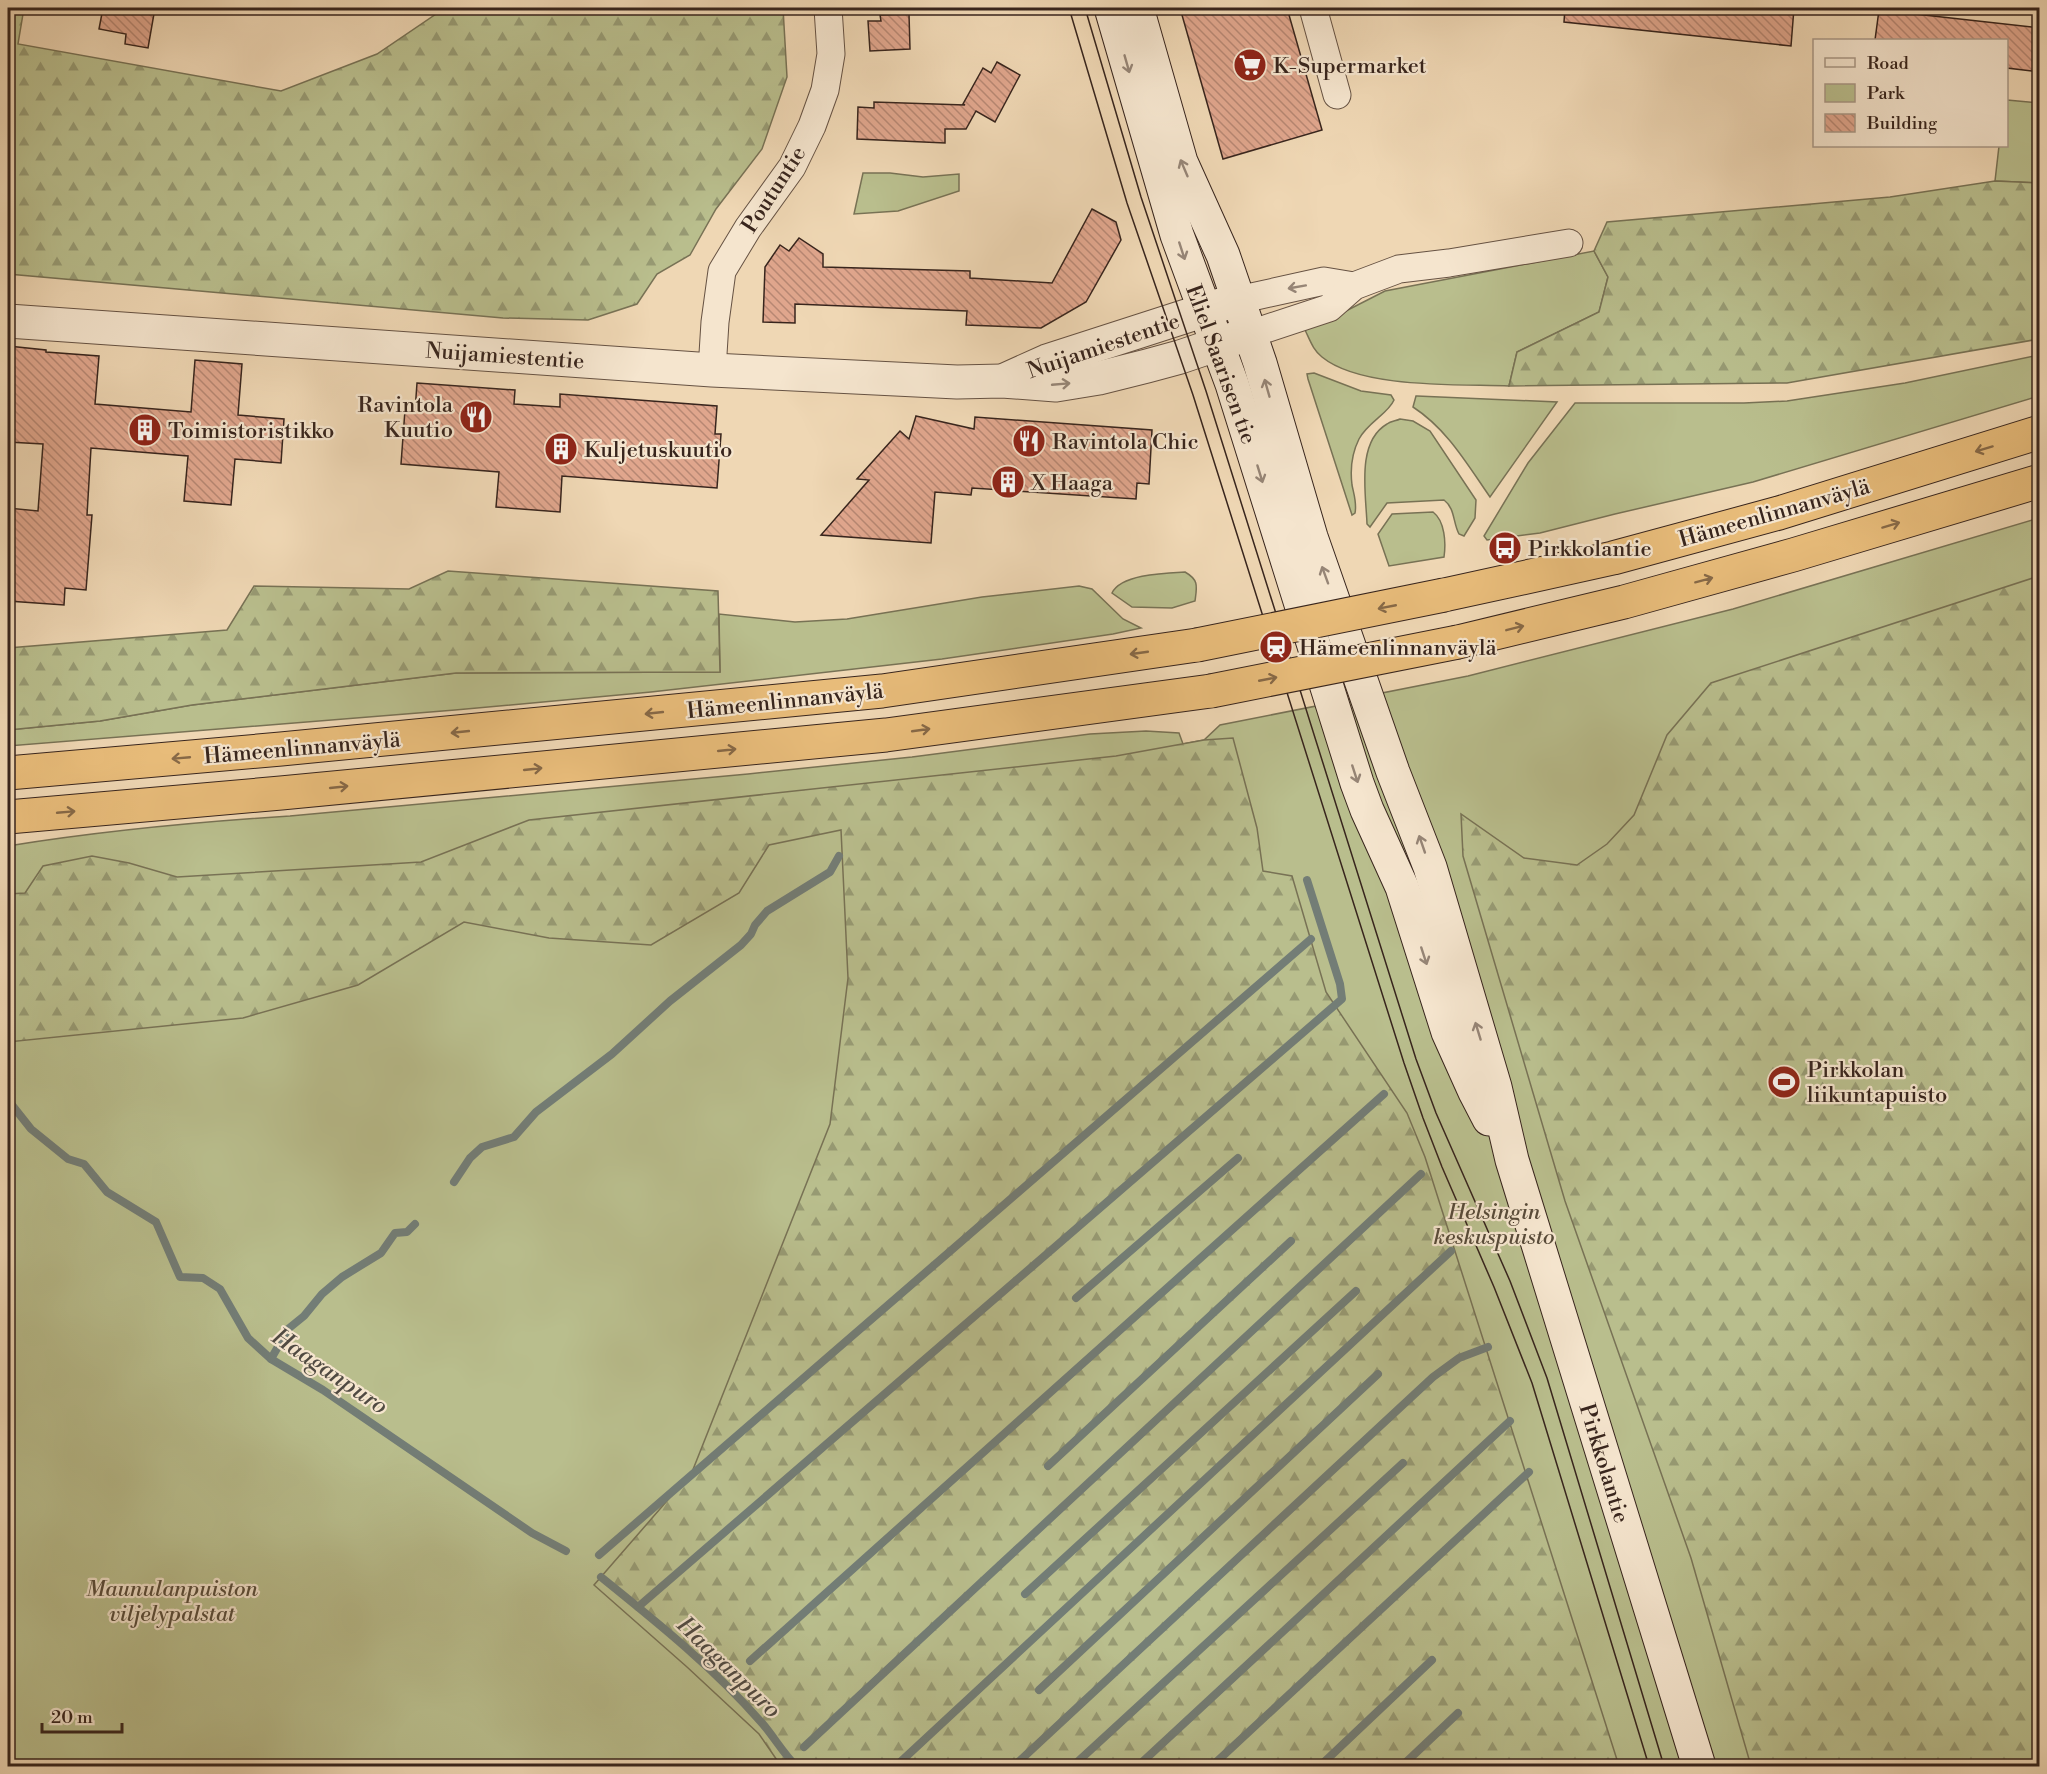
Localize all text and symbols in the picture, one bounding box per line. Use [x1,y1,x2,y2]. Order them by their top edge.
legend [1813,39,2008,147]
supermarket icon: K-Supermarket [1232,47,1268,83]
text: Road [1867,52,1910,75]
place label: K-Supermarket [1273,53,1427,80]
one-way arrow [1122,54,1133,73]
text: Park [1867,82,1906,105]
text: Building [1866,112,1938,135]
street label: Poutuntie [736,141,812,238]
one-way arrow [1178,160,1189,178]
one-way arrow [1177,241,1188,260]
street label: Eliel Saarisen tie [1179,281,1262,448]
one-way arrow [1287,282,1307,293]
street label: Nuijamiestentie [1024,308,1183,385]
street label: Nuijamiestentie [424,337,585,376]
one-way arrow [1050,378,1070,389]
one-way arrow [1261,379,1272,398]
place label: Ravintola Kuutio [357,392,454,444]
restaurant icon: Ravintola Kuutio [458,399,494,435]
building icon: Toimistoristikko [127,412,163,448]
place label: Toimistoristikko [168,418,334,445]
restaurant icon: Ravintola Chic [1011,423,1047,459]
place label: Ravintola Chic [1052,429,1199,456]
building icon: Kuljetuskuutio [543,431,579,467]
place label: Kuljetuskuutio [584,437,732,464]
one-way arrow [1975,444,1994,455]
building icon: X Haaga [990,464,1026,500]
one-way arrow [1255,464,1266,483]
place label: X Haaga [1030,470,1114,497]
street label: Hämeenlinnanväylä [1676,473,1874,554]
one-way arrow [1881,519,1900,530]
bus stop icon: Pirkkolantie [1487,530,1523,566]
place label: Pirkkolantie [1528,536,1652,563]
one-way arrow [1318,567,1329,585]
one-way arrow [1694,574,1713,585]
one-way arrow [1377,602,1397,613]
one-way arrow [1505,622,1524,634]
station icon: Hämeenlinnanväylä [1258,629,1294,665]
place label: Hämeenlinnanväylä [1299,635,1497,662]
one-way arrow [1130,648,1150,659]
one-way arrow [1258,673,1277,685]
street label: Hämeenlinnanväylä [685,678,886,725]
one-way arrow [645,708,665,719]
one-way arrow [911,724,931,735]
street label: Hämeenlinnanväylä [203,726,403,771]
one-way arrow [451,727,471,738]
one-way arrow [717,744,737,755]
one-way arrow [172,753,192,764]
one-way arrow [523,763,543,774]
one-way arrow [1350,764,1361,783]
one-way arrow [329,781,349,792]
one-way arrow [55,806,75,817]
one-way arrow [1416,835,1427,854]
one-way arrow [1419,946,1430,965]
one-way arrow [1472,1022,1483,1041]
place label: Pirkkolan liikuntapuisto [1807,1057,1947,1109]
sports icon: Pirkkolan liikuntapuisto [1766,1064,1802,1100]
park label: Helsingin keskuspuisto [1433,1199,1555,1251]
water label: Haaganpuro [265,1321,393,1422]
street label: Pirkkolantie [1573,1400,1635,1526]
park label: Maunulanpuiston viljelypalstat [86,1576,259,1628]
water label: Haaganpuro [669,1610,787,1725]
scale bar [42,1696,122,1734]
text: 20 m [51,1706,93,1729]

